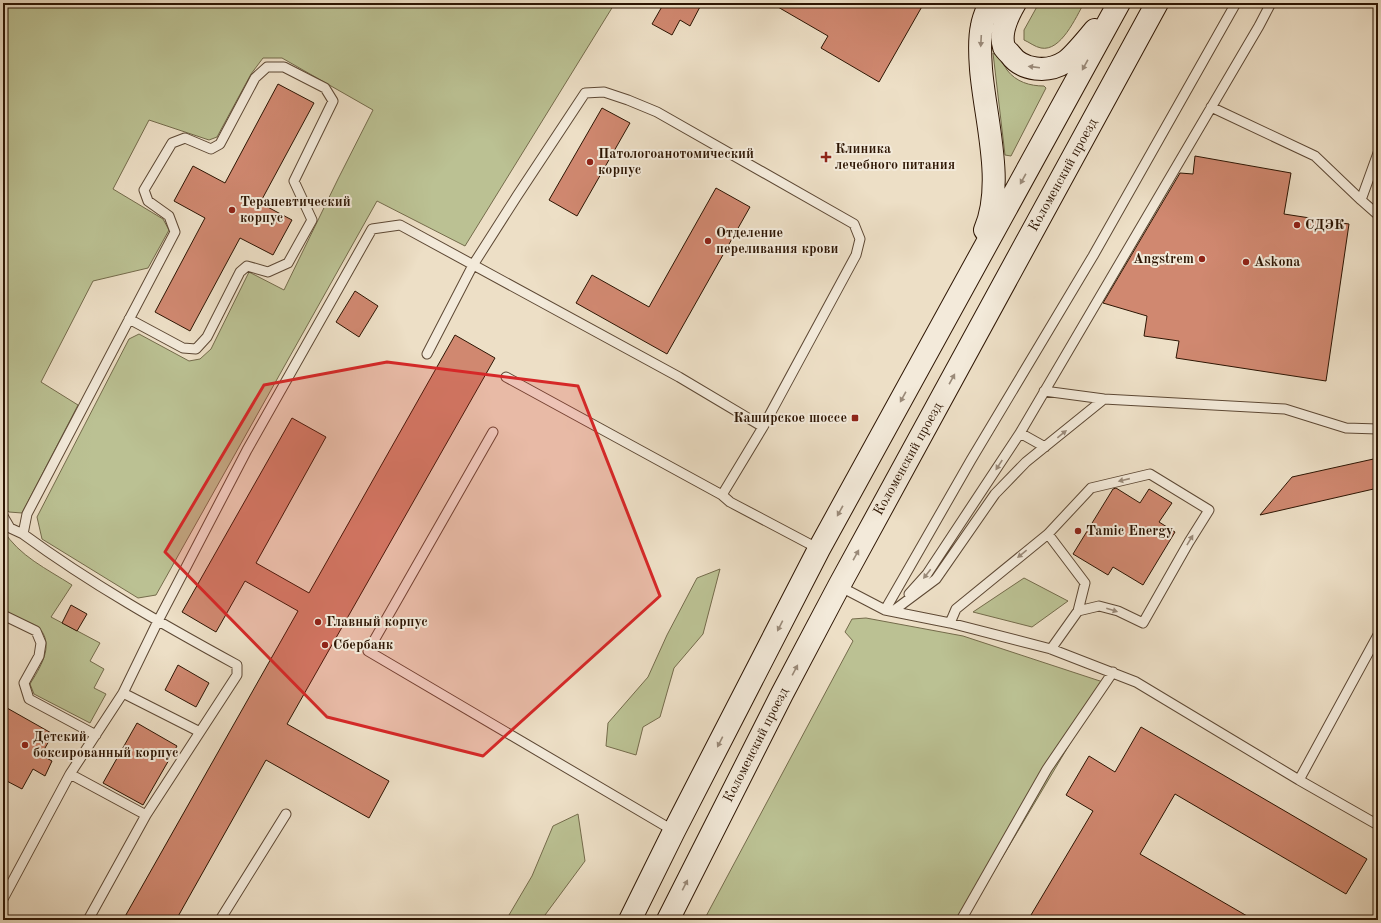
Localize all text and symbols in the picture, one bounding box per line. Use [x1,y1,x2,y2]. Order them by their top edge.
one-way arrow [977,34,984,47]
one-way arrow [1082,59,1089,71]
one-way arrow [1028,64,1041,70]
street label: Коломенский проезд [1026,116,1100,234]
place label: Клиника лечебного питания [835,142,955,172]
place label: Патологоанотомический корпус [598,147,754,177]
marker: Клиника лечебного питания [820,151,832,163]
marker: Патологоанотомический корпус [585,157,595,167]
one-way arrow [1019,173,1026,185]
place label: Терапевтический корпус [240,195,351,225]
marker: Терапевтический корпус [227,205,237,215]
place label: СДЭК [1305,218,1345,232]
marker: СДЭК [1292,220,1302,230]
place label: Отделение переливания крови [716,226,839,256]
marker: Отделение переливания крови [703,236,713,246]
place label: Angstrem [1133,252,1194,266]
marker: Angstrem [1197,254,1207,264]
place label: Askona [1254,255,1300,269]
marker: Askona [1241,257,1251,267]
one-way arrow [949,373,955,385]
one-way arrow [899,391,906,403]
street label: Коломенский проезд [871,400,945,518]
place label: Каширское шоссе [733,411,847,425]
marker: Каширское шоссе [850,413,860,423]
one-way arrow [1056,429,1067,438]
one-way arrow [995,460,1003,470]
one-way arrow [1118,478,1131,484]
one-way arrow [837,505,844,517]
place label: Tamic Energy [1086,524,1173,538]
marker: Tamic Energy [1073,526,1083,536]
one-way arrow [1187,534,1194,545]
one-way arrow [853,549,860,561]
one-way arrow [1017,550,1028,559]
one-way arrow [923,568,932,579]
one-way arrow [1106,607,1118,613]
place label: Главный корпус [326,615,428,629]
marker: Главный корпус [313,617,323,627]
one-way arrow [776,620,783,632]
place label: Сбербанк [333,638,394,652]
marker: Сбербанк [320,640,330,650]
one-way arrow [792,664,798,675]
street label: Коломенский проезд [721,685,791,805]
place label: Детский боксированный корпус [33,730,179,760]
one-way arrow [717,736,723,747]
marker: Детский боксированный корпус [20,740,30,750]
one-way arrow [682,879,688,891]

